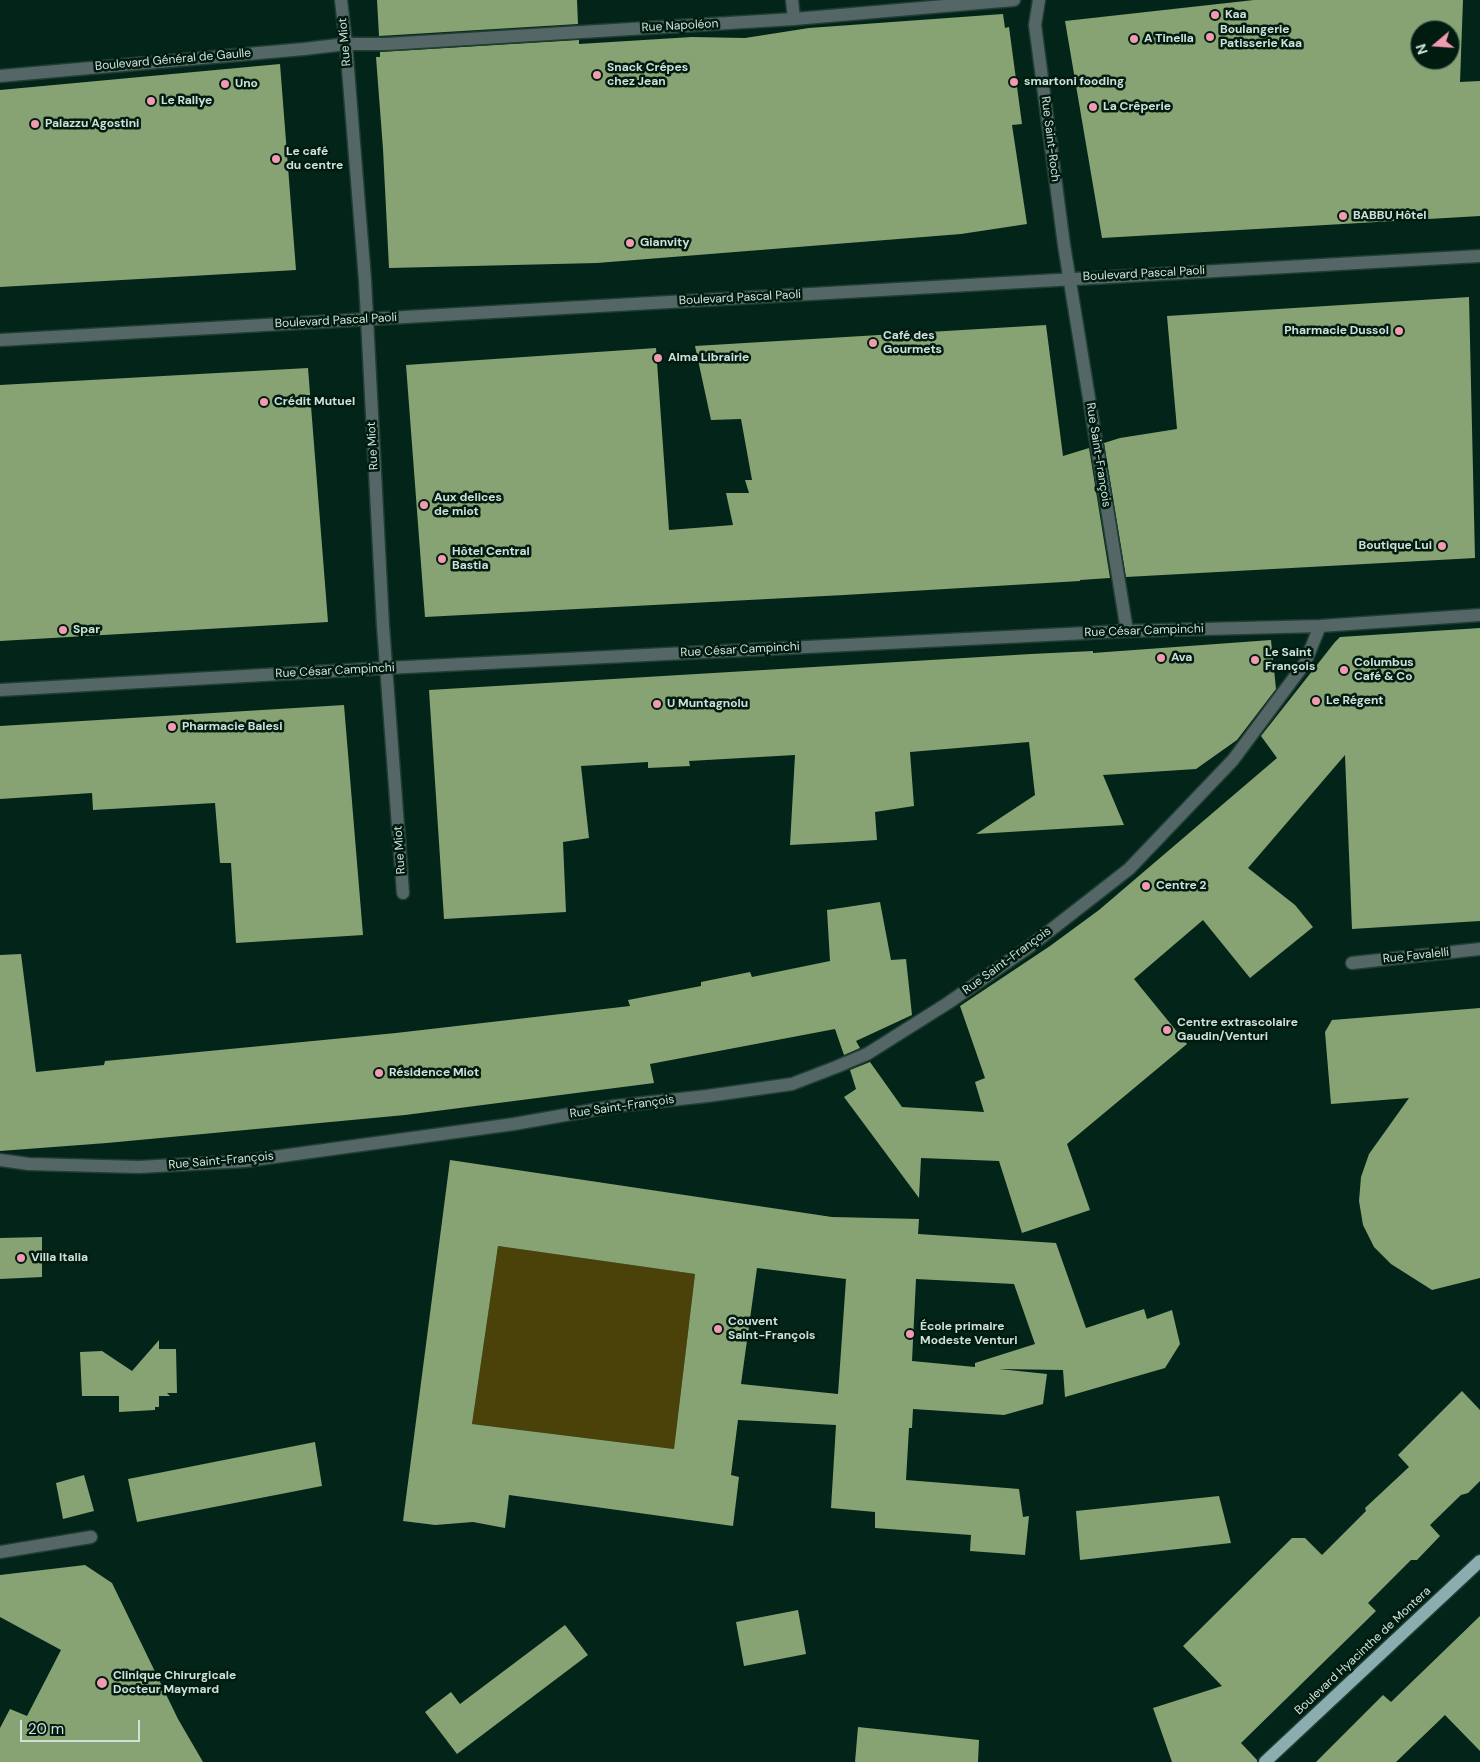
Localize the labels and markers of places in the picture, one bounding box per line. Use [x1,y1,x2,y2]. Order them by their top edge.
place label: Kaa [1225,8,1246,22]
marker: Kaa [1209,9,1221,21]
place label: Boulangerie Patisserie Kaa [1220,23,1302,51]
marker: Boulangerie Patisserie Kaa [1204,31,1216,43]
place label: A Tinella [1144,32,1194,46]
marker: A Tinella [1128,33,1140,45]
place label: Snack Crépes chez Jean [607,61,688,89]
marker: Snack Crépes chez Jean [591,69,603,81]
place label: smartoni fooding [1024,75,1124,89]
marker: smartoni fooding [1008,76,1020,88]
place label: Uno [235,77,258,91]
marker: Uno [219,78,231,90]
place label: Le Rallye [161,94,212,108]
marker: Le Rallye [145,95,157,107]
place label: La Crêperie [1103,100,1171,114]
marker: La Crêperie [1087,101,1099,113]
place label: Palazzu Agostini [45,117,139,131]
marker: Palazzu Agostini [29,118,41,130]
place label: Le café du centre [286,145,343,173]
marker: Le café du centre [270,153,282,165]
place label: BABBU Hôtel [1353,209,1427,223]
marker: BABBU Hôtel [1337,210,1349,222]
place label: Gianvity [640,236,690,250]
marker: Gianvity [624,237,636,249]
place label: Pharmacie Dussol [1284,324,1389,338]
marker: Pharmacie Dussol [1393,325,1405,337]
place label: Café des Gourmets [883,329,942,357]
marker: Café des Gourmets [867,337,879,349]
place label: Alma Librairie [668,351,749,365]
marker: Alma Librairie [652,352,664,364]
place label: Crédit Mutuel [274,395,355,409]
marker: Crédit Mutuel [258,396,270,408]
place label: Aux delices de miot [434,491,502,519]
marker: Aux delices de miot [418,499,430,511]
place label: Boutique Lui [1358,539,1432,553]
marker: Boutique Lui [1436,540,1448,552]
place label: Hôtel Central Bastia [452,545,530,573]
marker: Hôtel Central Bastia [436,553,448,565]
place label: Spar [73,623,100,637]
marker: Spar [57,624,69,636]
place label: Le Saint François [1265,646,1315,674]
place label: Ava [1171,651,1192,665]
marker: Ava [1155,652,1167,664]
marker: Le Saint François [1249,654,1261,666]
place label: Columbus Café & Co [1354,656,1414,684]
marker: Columbus Café & Co [1338,664,1350,676]
place label: Le Régent [1326,694,1383,708]
marker: Le Régent [1310,695,1322,707]
place label: U Muntagnolu [667,697,748,711]
marker: U Muntagnolu [651,698,663,710]
place label: Pharmacie Balesi [182,720,282,734]
marker: Pharmacie Balesi [166,721,178,733]
place label: Centre 2 [1156,879,1206,893]
marker: Centre 2 [1140,880,1152,892]
place label: Centre extrascolaire Gaudin/Venturi [1177,1016,1298,1044]
marker: Centre extrascolaire Gaudin/Venturi [1161,1024,1173,1036]
place label: Résidence Miot [389,1066,479,1080]
marker: Résidence Miot [373,1067,385,1079]
place label: Villa Italia [31,1251,88,1265]
marker: Villa Italia [15,1252,27,1264]
place label: Couvent Saint-François [728,1315,815,1343]
place label: École primaire Modeste Venturi [920,1320,1017,1348]
marker: Couvent Saint-François [712,1323,724,1335]
marker: École primaire Modeste Venturi [904,1328,916,1340]
place label: Clinique Chirurgicale Docteur Maymard [113,1669,236,1697]
marker: Clinique Chirurgicale Docteur Maymard [95,1676,109,1690]

